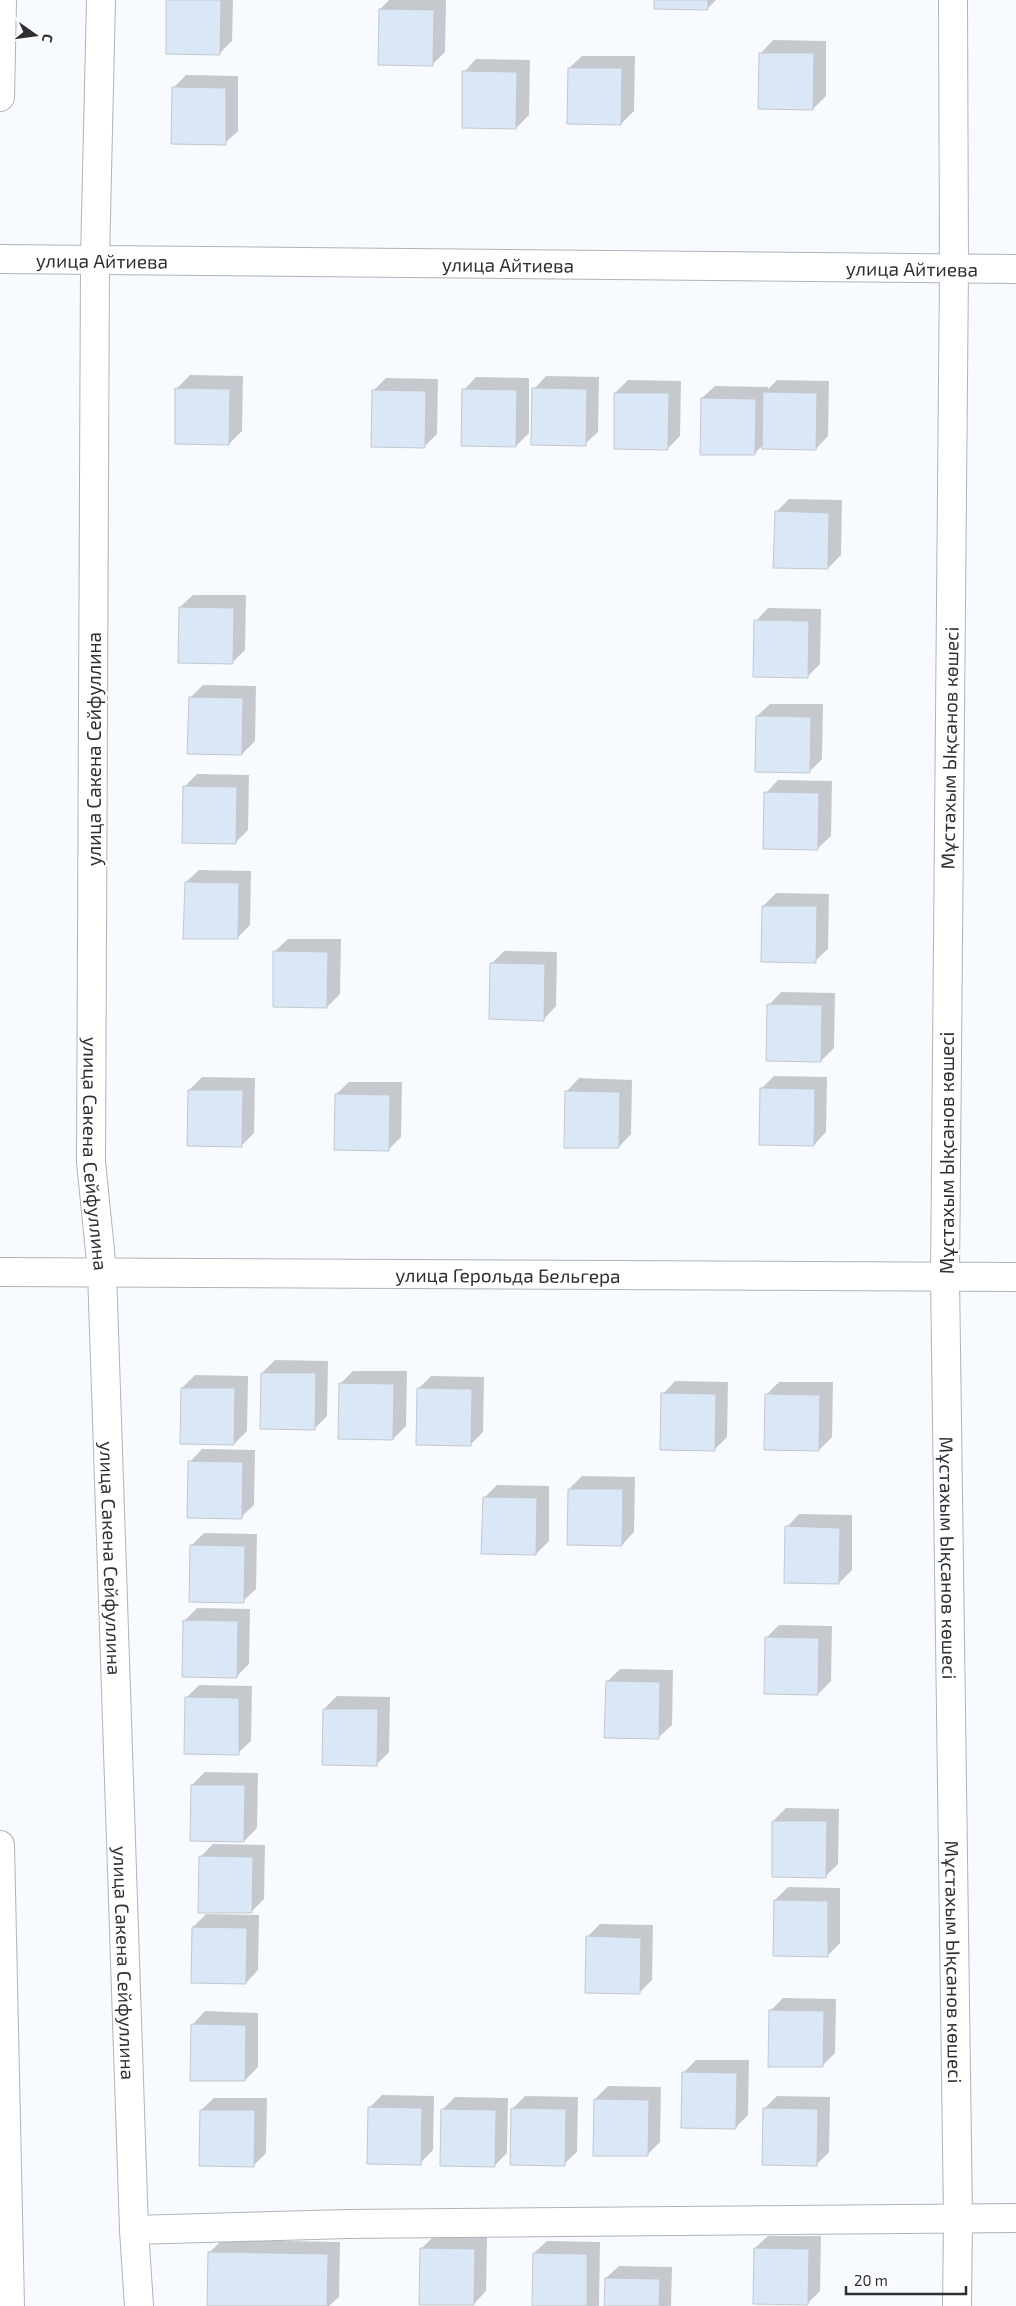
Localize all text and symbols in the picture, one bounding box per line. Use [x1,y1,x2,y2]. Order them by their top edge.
north arrow [10,10,60,60]
text: С [39,32,57,44]
street label: улица Айтиева [36,248,168,272]
street label: улица Айтиева [442,252,574,276]
street label: улица Айтиева [846,256,978,280]
street label: Мұстахым Ықсанов көшесі [935,626,963,870]
street label: улица Сакена Сейфуллина [82,632,106,866]
street label: Мұстахым Ықсанов көшесі [935,1032,958,1274]
street label: улица Сакена Сейфуллина [79,1037,113,1272]
street label: улица Герольда Бельгера [395,1262,621,1287]
street label: Мұстахым Ықсанов көшесі [936,1436,962,1680]
street label: улица Сакена Сейфуллина [95,1441,127,1676]
street label: Мұстахым Ықсанов көшесі [941,1840,968,2083]
street label: улица Сакена Сейфуллина [109,1846,140,2080]
scale bar [846,2264,966,2296]
text: 20 m [854,2271,888,2289]

